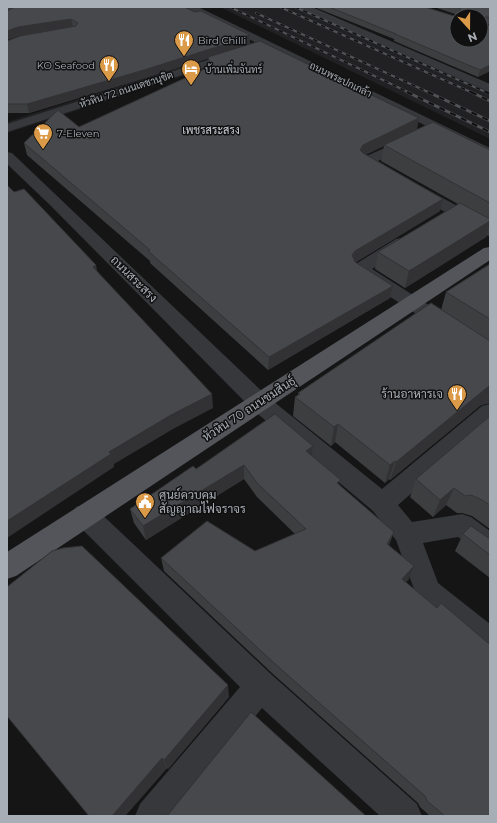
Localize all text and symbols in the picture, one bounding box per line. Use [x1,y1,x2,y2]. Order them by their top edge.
north arrow [449,8,489,48]
restaurant icon: Bird Chilli [173,29,195,57]
text: N [466,29,479,45]
place label: Bird Chilli [198,34,246,47]
restaurant icon: KO Seafood [98,54,120,82]
hotel icon: บ้านเพิ่มจันทร์ [180,58,202,86]
place label: KO Seafood [37,59,95,72]
street label: ถนนพระปกเกล้า [307,59,374,100]
place label: บ้านเพิ่มจันทร์ [205,61,263,76]
street label: หัวหิน 72 ถนนเดชานุชิต [78,68,175,112]
supermarket icon: 7-Eleven [32,122,54,150]
district label: เพชรสระสรง [182,123,240,137]
place label: 7-Eleven [57,127,100,140]
street label: ถนนสระสรง [108,252,161,305]
street label: หัวหิน 70 ถนนชมสินธุ์ [199,373,300,446]
restaurant icon: ร้านอาหารเจ [446,383,468,411]
place label: ร้านอาหารเจ [381,386,443,401]
place label: ศูนย์ควบคุม สัญญาณไฟจราจร [159,487,246,516]
public building icon: ศูนย์ควบคุม สัญญาณไฟจราจร [134,491,156,519]

